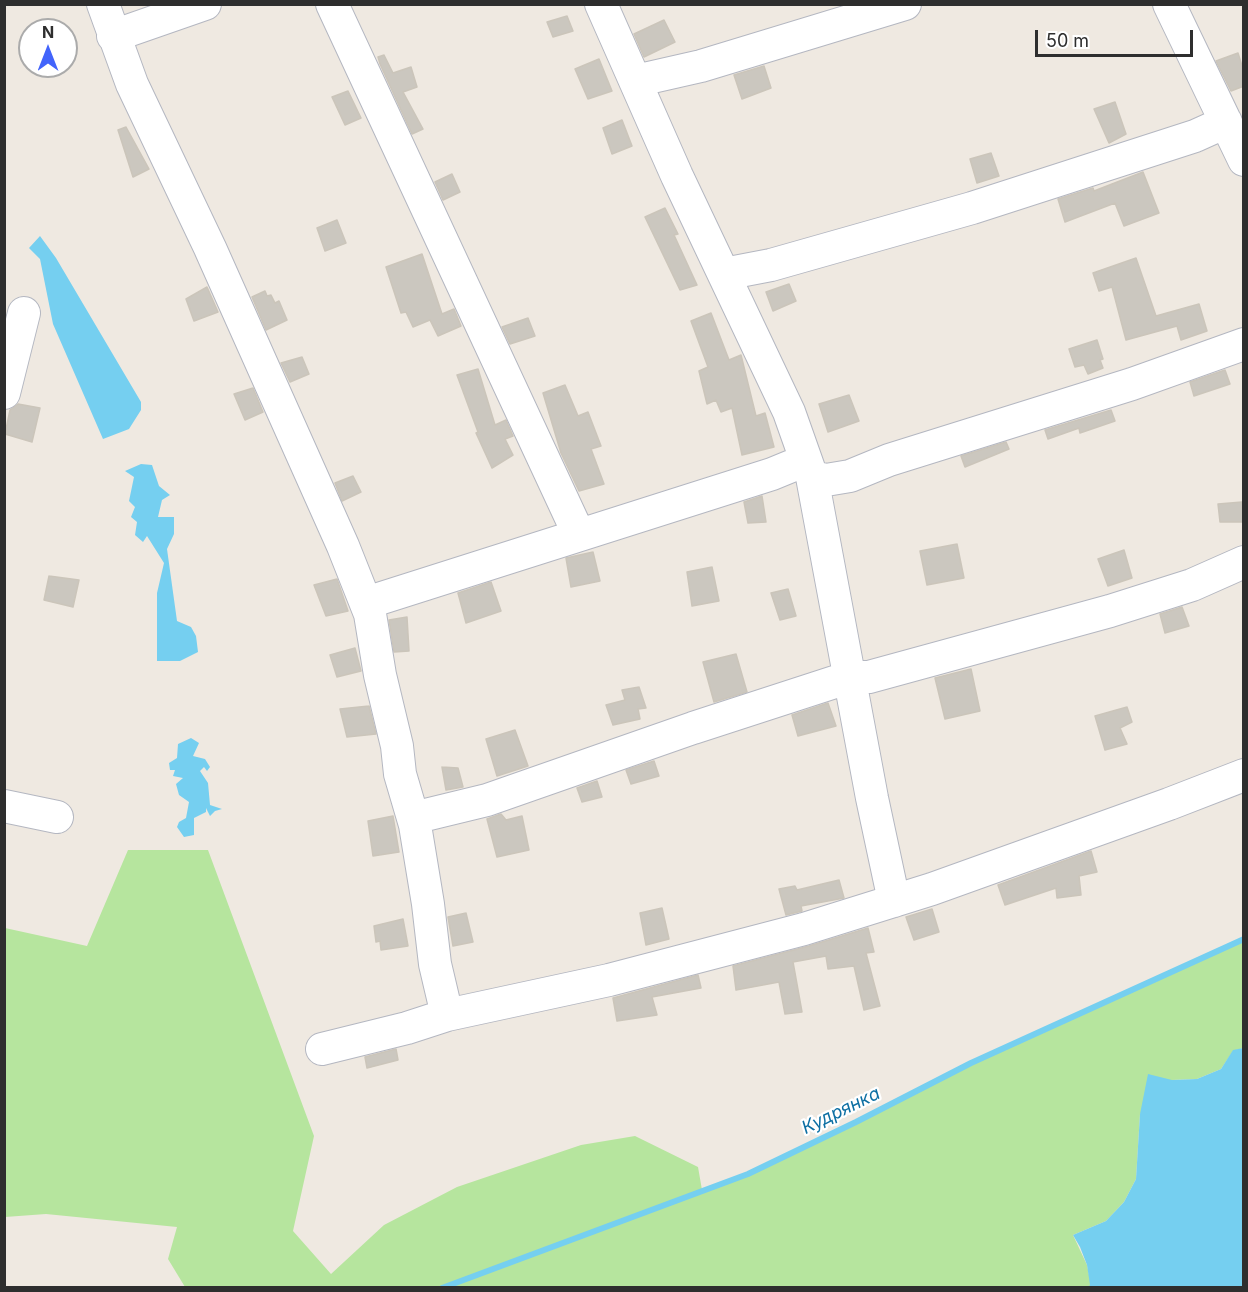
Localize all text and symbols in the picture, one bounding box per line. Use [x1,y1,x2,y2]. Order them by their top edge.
north arrow [18,18,78,78]
scale bar [1038,18,1196,56]
text: N [42,22,54,42]
text: 50 m [1046,30,1089,51]
water label: Кудрянка [798,1083,884,1139]

